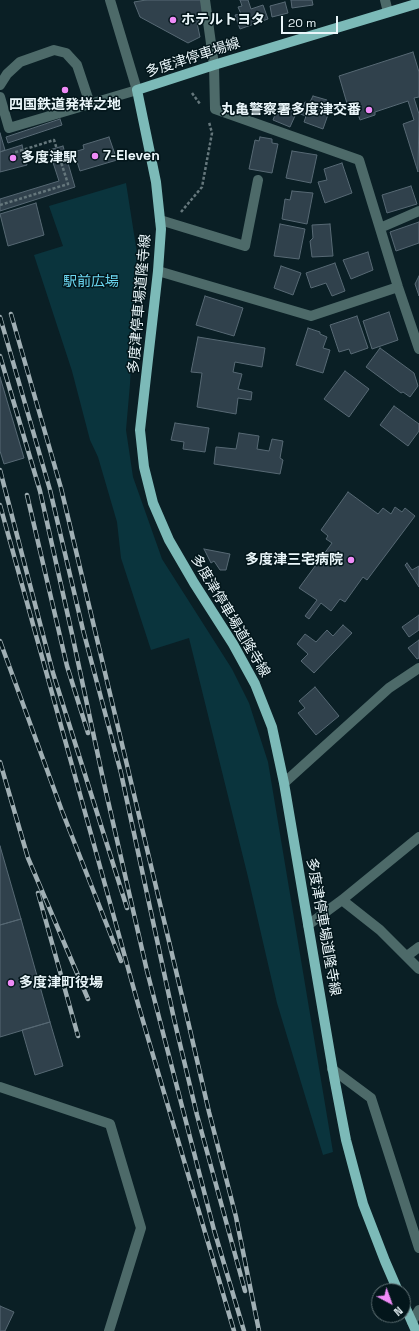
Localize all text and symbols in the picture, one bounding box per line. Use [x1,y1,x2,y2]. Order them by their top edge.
scale bar [283,8,340,34]
place label: ホテルトヨタ [181,12,265,28]
marker: ホテルトヨタ [168,15,178,25]
text: 20 m [288,15,316,31]
street label: 多度津停車場線 [144,35,242,81]
marker: 四国鉄道発祥之地 [60,85,70,95]
place label: 四国鉄道発祥之地 [9,97,121,113]
place label: 丸亀警察署多度津交番 [221,102,361,118]
marker: 丸亀警察署多度津交番 [364,105,374,115]
place label: 7-Eleven [103,148,160,164]
place label: 多度津駅 [21,150,77,166]
marker: 7-Eleven [90,151,100,161]
marker: 多度津駅 [8,153,18,163]
street label: 多度津停車場道隆寺線 [126,234,154,374]
park label: 駅前広場 [63,274,119,290]
street label: 多度津停車場道隆寺線 [187,552,273,680]
place label: 多度津三宅病院 [245,552,343,568]
marker: 多度津三宅病院 [346,555,356,565]
street label: 多度津停車場道隆寺線 [303,857,343,997]
place label: 多度津町役場 [19,975,103,991]
marker: 多度津町役場 [6,978,16,988]
north arrow [371,1283,411,1323]
text: N [391,1304,406,1319]

